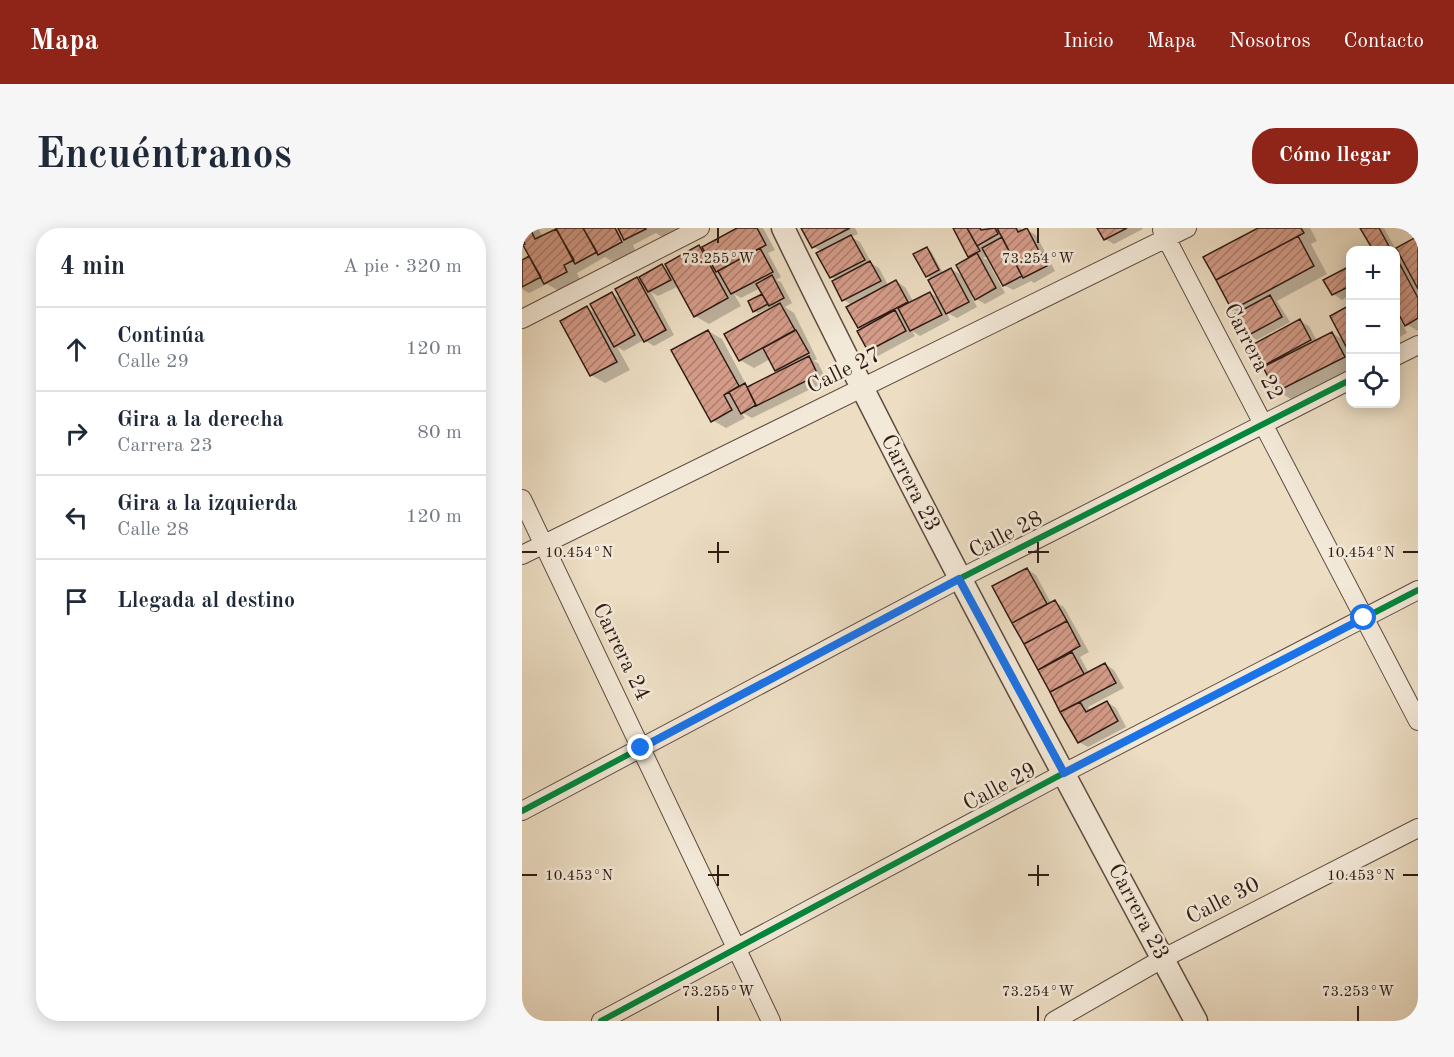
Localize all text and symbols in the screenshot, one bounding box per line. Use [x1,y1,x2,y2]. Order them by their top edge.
text: Mapa [30,28,99,56]
text: Inicio [1063,31,1114,52]
text: Mapa [1147,31,1196,52]
text: Nosotros [1229,31,1311,52]
text: Contacto [1344,31,1424,52]
button: Cómo llegar [1252,128,1418,184]
text: Encuéntranos [36,135,292,177]
map controls [1346,246,1400,408]
button: + [1346,246,1400,300]
text: 73.255°W [682,252,754,267]
text: 73.254°W [1002,252,1074,267]
text: 4 min [60,254,125,280]
text: A pie · 320 m [343,257,462,277]
street label: Carrera 22 [1219,300,1287,404]
button: − [1346,300,1400,354]
text: Continúa [117,325,205,347]
icon: ahead [60,333,93,366]
text: 120 m [406,339,462,359]
street label: Calle 27 [804,344,884,398]
text: Calle 29 [117,352,189,372]
button: locate [1346,354,1400,408]
text: Gira a la derecha [117,409,284,431]
icon: right [60,417,93,450]
text: 80 m [417,423,462,443]
street label: Carrera 23 [876,431,944,535]
text: Carrera 23 [117,436,213,456]
text: Gira a la izquierda [117,493,297,515]
icon: left [60,501,93,534]
text: 120 m [406,507,462,527]
street label: Calle 28 [966,507,1046,563]
text: Calle 28 [117,520,189,540]
text: 10.454°N [545,546,613,561]
text: 10.454°N [1327,546,1395,561]
icon: arrive [60,585,93,618]
text: Llegada al destino [117,590,295,612]
street label: Carrera 24 [588,600,654,704]
route start [1350,604,1376,630]
route end [627,734,653,760]
street label: Calle 29 [960,759,1040,815]
street label: Carrera 23 [1104,860,1172,964]
text: 10.453°N [545,869,613,884]
text: 10.453°N [1327,869,1395,884]
street label: Calle 30 [1183,873,1263,929]
text: 73.255°W [682,985,754,1000]
text: 73.254°W [1002,985,1074,1000]
text: 73.253°W [1322,985,1394,1000]

